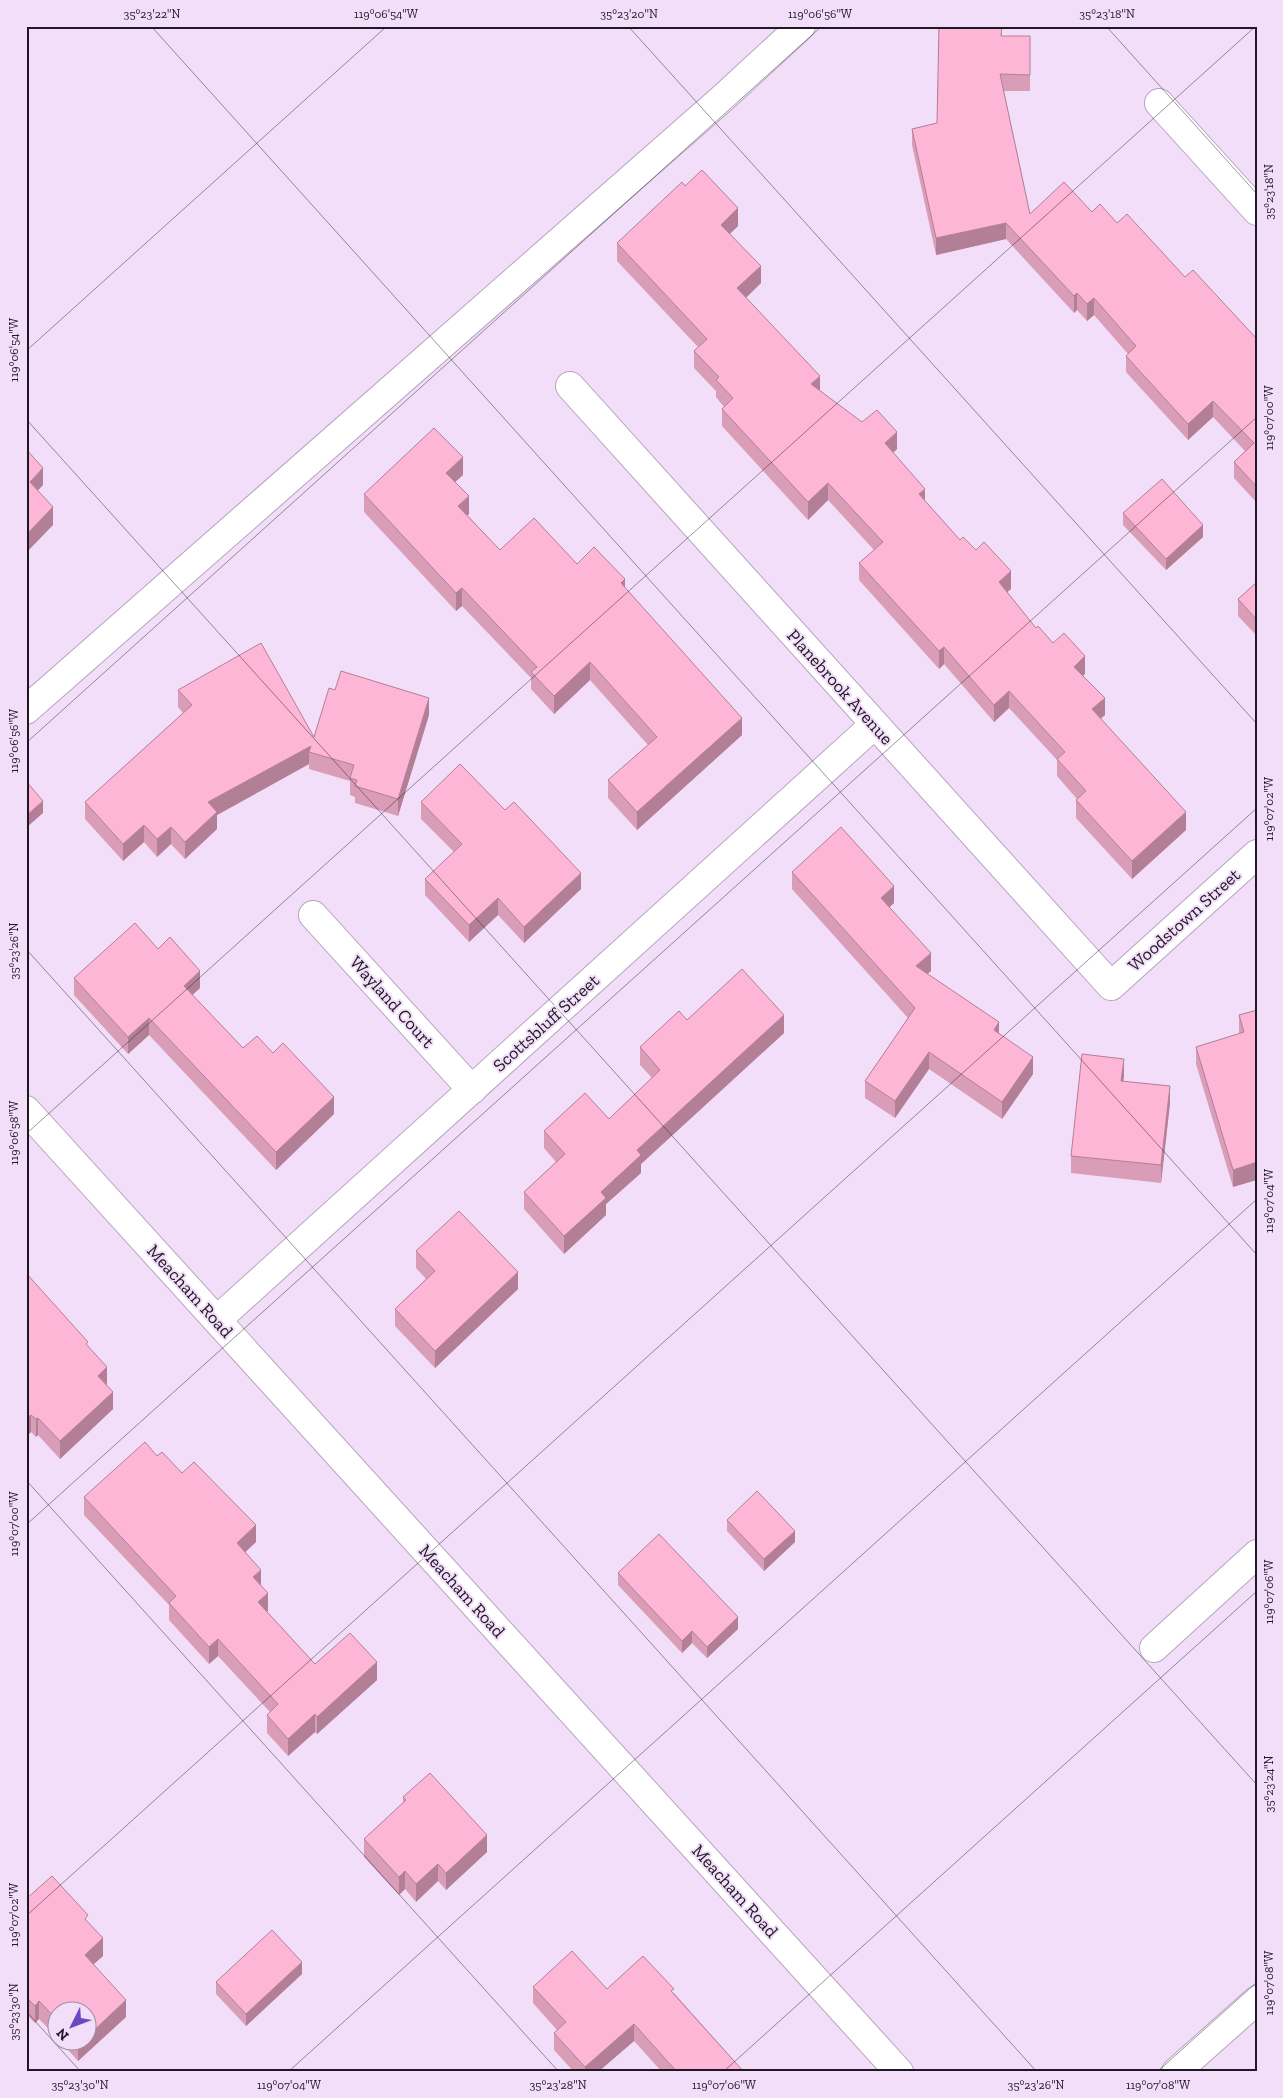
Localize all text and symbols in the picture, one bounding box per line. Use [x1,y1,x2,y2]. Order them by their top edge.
text: 35°23'22"N [124,7,181,21]
text: 119°06'54"W [354,7,419,21]
text: 35°23'20"N [600,7,658,21]
text: 119°06'56"W [788,7,853,21]
text: 35°23'18"N [1079,7,1135,21]
text: 35°23'18"N [1262,164,1276,220]
text: 119°06'54"W [7,317,21,382]
text: 119°07'00"W [1262,385,1276,450]
street label: Planebrook Avenue [782,625,898,749]
text: 119°06'56"W [7,708,21,773]
text: 119°07'02"W [1262,776,1276,841]
street label: Woodstown Street [1123,864,1245,976]
text: 35°23'26"N [7,922,21,979]
street label: Wayland Court [345,951,439,1053]
street label: Scottsbluff Street [488,969,604,1076]
text: 119°06'58"W [7,1100,21,1165]
text: 119°07'04"W [1262,1168,1276,1233]
street label: Meacham Road [142,1240,238,1342]
text: 119°07'00"W [7,1491,21,1556]
street label: Meacham Road [414,1540,510,1642]
text: 119°07'06"W [1262,1559,1276,1624]
text: 35°23'24"N [1262,1755,1276,1812]
street label: Meacham Road [687,1840,783,1942]
text: 119°07'02"W [7,1882,21,1947]
text: 119°07'08"W [1262,1950,1276,2015]
text: 35°23'30"N [7,1983,21,2041]
north arrow [48,2000,98,2050]
text: N [53,2024,73,2044]
text: 35°23'30"N [51,2078,109,2092]
text: 119°07'04"W [257,2078,322,2092]
text: 35°23'28"N [529,2078,587,2092]
text: 119°07'06"W [692,2078,757,2092]
text: 35°23'26"N [1008,2078,1065,2092]
text: 119°07'08"W [1126,2078,1191,2092]

